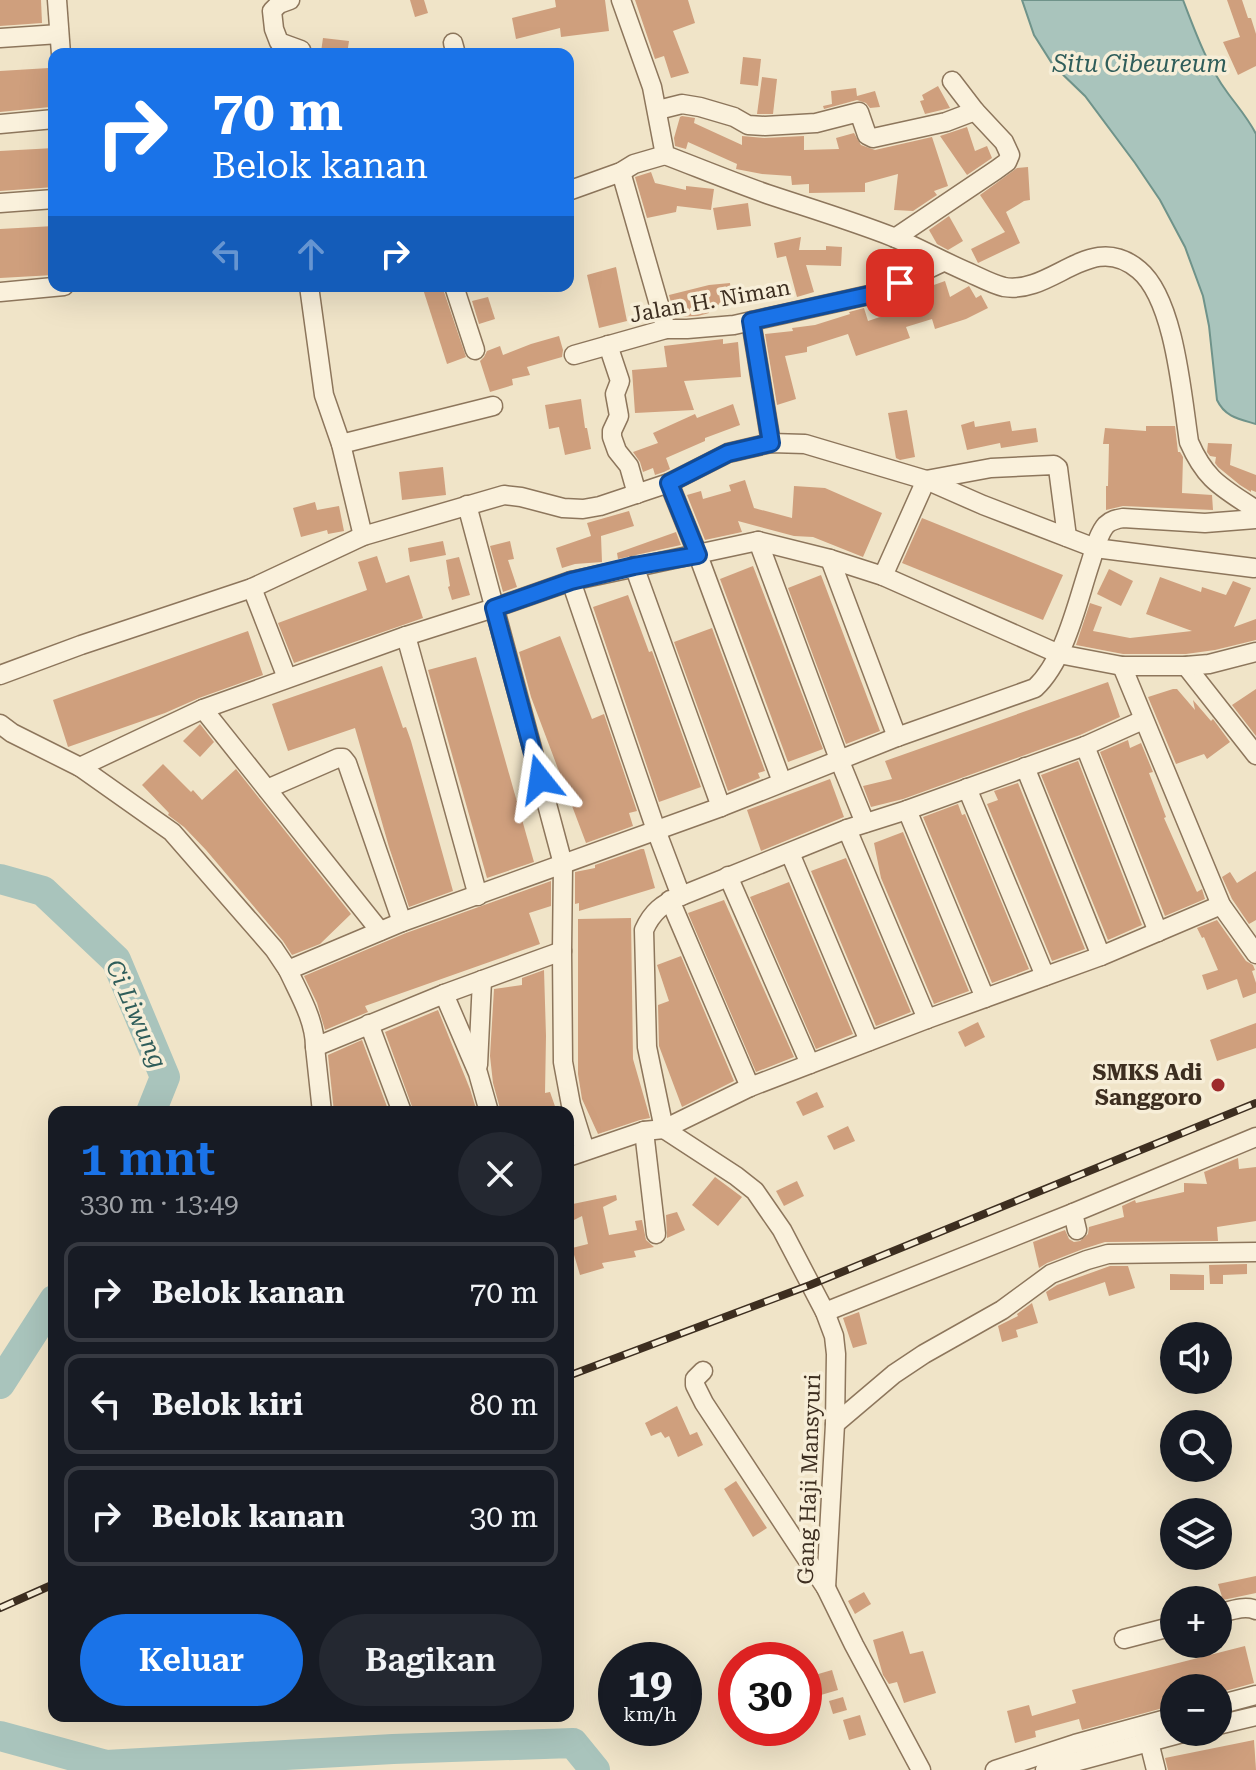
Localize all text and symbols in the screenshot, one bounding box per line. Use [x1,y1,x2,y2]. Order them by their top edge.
water label: Situ Cibeureum [1052,50,1227,78]
text: 70 m [212,78,343,144]
icon: right [80,80,184,184]
text: Belok kanan [212,145,428,187]
icon: left [205,232,249,276]
icon: ahead [289,232,333,276]
icon: right [373,232,417,276]
pin [866,249,934,317]
icon: arrive [878,261,922,305]
street label: Jalan H. Niman [628,275,792,327]
position arrow [498,737,582,821]
water label: Ci Liwung [100,956,172,1072]
place label: SMKS Adi Sanggoro [1093,1060,1202,1110]
marker: SMKS Adi Sanggoro [1209,1076,1227,1094]
text: 1 mnt [80,1131,215,1187]
button: close [458,1132,542,1216]
text: 330 m · 13:49 [80,1189,239,1219]
icon: right [84,1270,128,1314]
text: Belok kanan [152,1275,345,1310]
text: 70 m [469,1275,538,1310]
map controls [1160,1322,1232,1746]
button: sound [1160,1322,1232,1394]
street label: Gang Haji Mansyuri [793,1373,825,1585]
icon: left [84,1382,128,1426]
text: Belok kiri [152,1387,303,1422]
text: 80 m [469,1387,538,1422]
button: search [1160,1410,1232,1482]
icon: right [84,1494,128,1538]
button: layers [1160,1498,1232,1570]
text: Belok kanan [152,1499,345,1534]
text: 30 m [469,1499,538,1534]
button: + [1160,1586,1232,1658]
button: Keluar [80,1614,303,1706]
button: Bagikan [319,1614,542,1706]
speed limit sign: 30 [718,1642,822,1746]
text: 19 [628,1660,672,1707]
button: − [1160,1674,1232,1746]
text: km/h [623,1702,677,1726]

